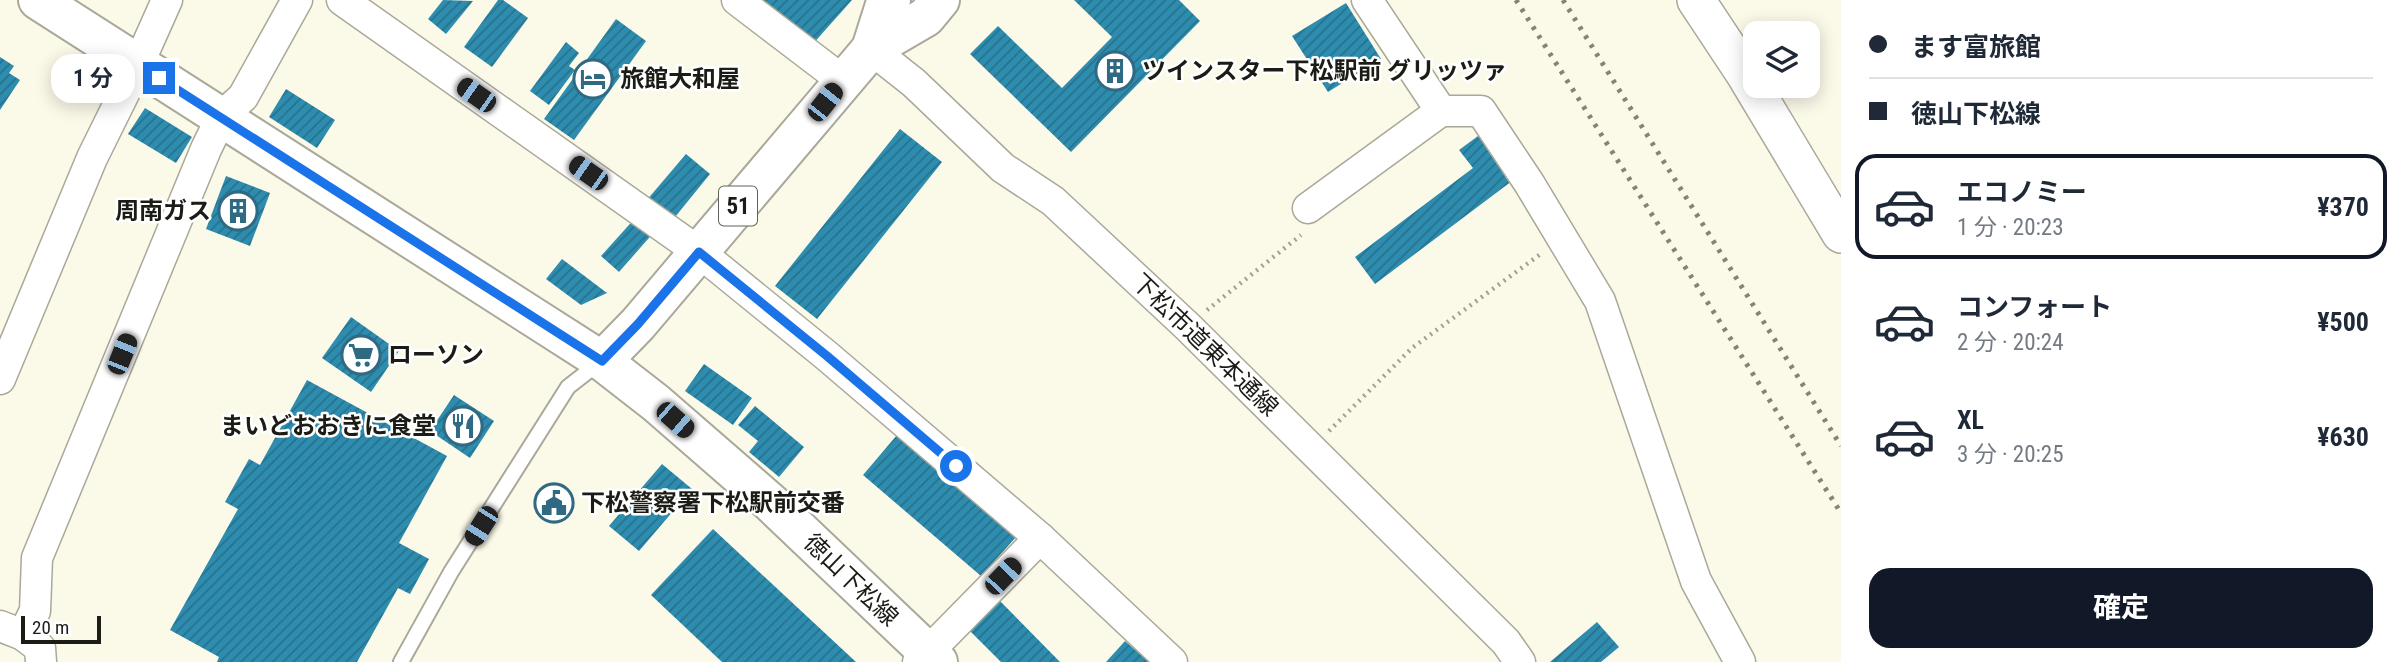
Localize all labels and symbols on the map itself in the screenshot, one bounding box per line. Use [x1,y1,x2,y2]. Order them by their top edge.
building icon: ツインスター下松駅前 グリッツァ [1094,50,1136,92]
callout: 1 分 [51,54,134,102]
place label: ツインスター下松駅前 グリッツァ [1142,57,1507,85]
hotel icon: 旅館大和屋 [572,58,614,100]
route end [143,62,175,94]
place label: 旅館大和屋 [620,65,740,93]
car [453,74,500,116]
car [804,79,847,125]
car [565,152,612,194]
road number: 51 [719,186,757,226]
building icon: 周南ガス [217,190,259,232]
place label: 周南ガス [115,197,211,225]
street label: 下松市道東本通線 [1126,268,1284,422]
car [105,331,140,377]
supermarket icon: ローソン [340,334,382,376]
place label: ローソン [388,341,484,369]
car [653,398,698,442]
restaurant icon: まいどおおきに食堂 [442,405,484,447]
place label: まいどおおきに食堂 [220,412,436,440]
route start [940,450,972,482]
public building icon: 下松警察署下松駅前交番 [533,482,575,524]
place label: 下松警察署下松駅前交番 [581,489,845,517]
car [461,503,502,549]
street label: 徳山下松線 [798,528,904,632]
car [981,554,1026,598]
scale bar [21,613,102,645]

